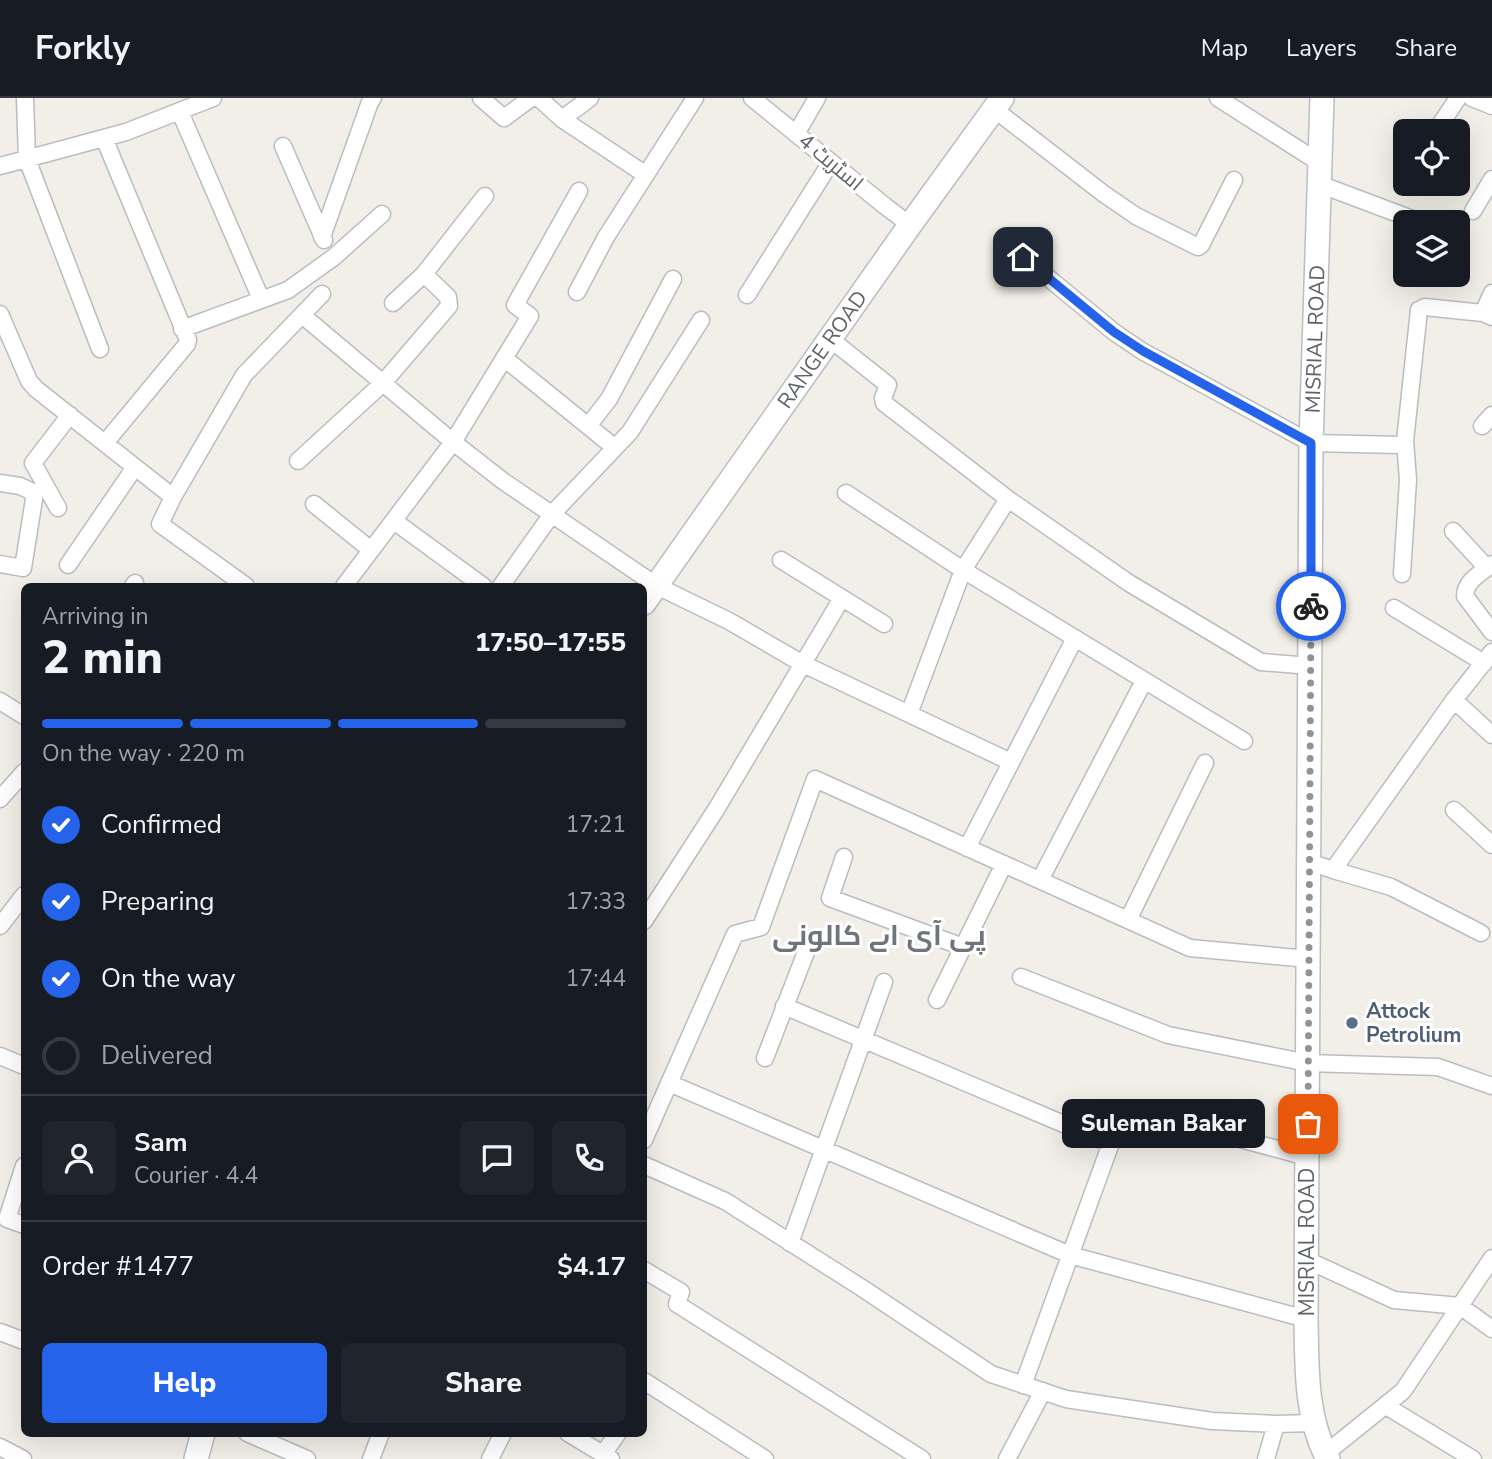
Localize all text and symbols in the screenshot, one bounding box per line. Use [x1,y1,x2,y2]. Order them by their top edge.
text: Forkly [35,26,130,71]
text: Map [1201,32,1248,64]
text: Layers [1286,32,1357,64]
text: Share [1395,32,1457,64]
map controls [1393,119,1470,287]
button: locate [1393,119,1470,196]
street label: اسٹریٹ 4 [793,127,869,197]
button: layers [1393,210,1470,287]
pin [993,227,1053,287]
icon: home [1004,238,1042,276]
street label: MISRIAL ROAD [1298,264,1332,414]
street label: RANGE ROAD [771,285,874,414]
courier [1276,571,1346,641]
icon: bike [1292,587,1330,625]
text: Arriving in [42,601,149,632]
text: 17:50–17:55 [475,625,626,660]
text: 2 min [42,626,163,689]
text: On the way · 220 m [42,738,245,769]
icon: check [42,806,80,844]
text: Confirmed [101,807,222,842]
text: 17:21 [566,809,626,840]
icon: check [42,883,80,921]
text: Preparing [101,884,214,919]
text: 17:33 [566,886,626,917]
district label: پی آی اے کالونی [772,917,986,955]
icon: check [42,960,80,998]
text: On the way [101,961,235,996]
text: 17:44 [566,963,626,994]
place label: Attock Petrolium [1366,997,1461,1049]
marker: Attock Petrolium [1344,1015,1360,1031]
text: Delivered [101,1038,213,1073]
pin [1278,1094,1338,1154]
callout: Suleman Bakar [1063,1100,1266,1148]
icon: bag [1289,1105,1327,1143]
text: Suleman Bakar [1081,1108,1246,1139]
button: person [42,1121,116,1195]
button: chat [460,1121,534,1195]
button: phone [552,1121,626,1195]
text: Sam [134,1125,187,1160]
text: Courier · 4.4 [134,1160,258,1191]
street label: MISRIAL ROAD [1293,1168,1321,1316]
text: Order #1477 [42,1249,194,1284]
text: $4.17 [557,1249,626,1284]
button: Help [42,1343,327,1423]
button: Share [341,1343,626,1423]

